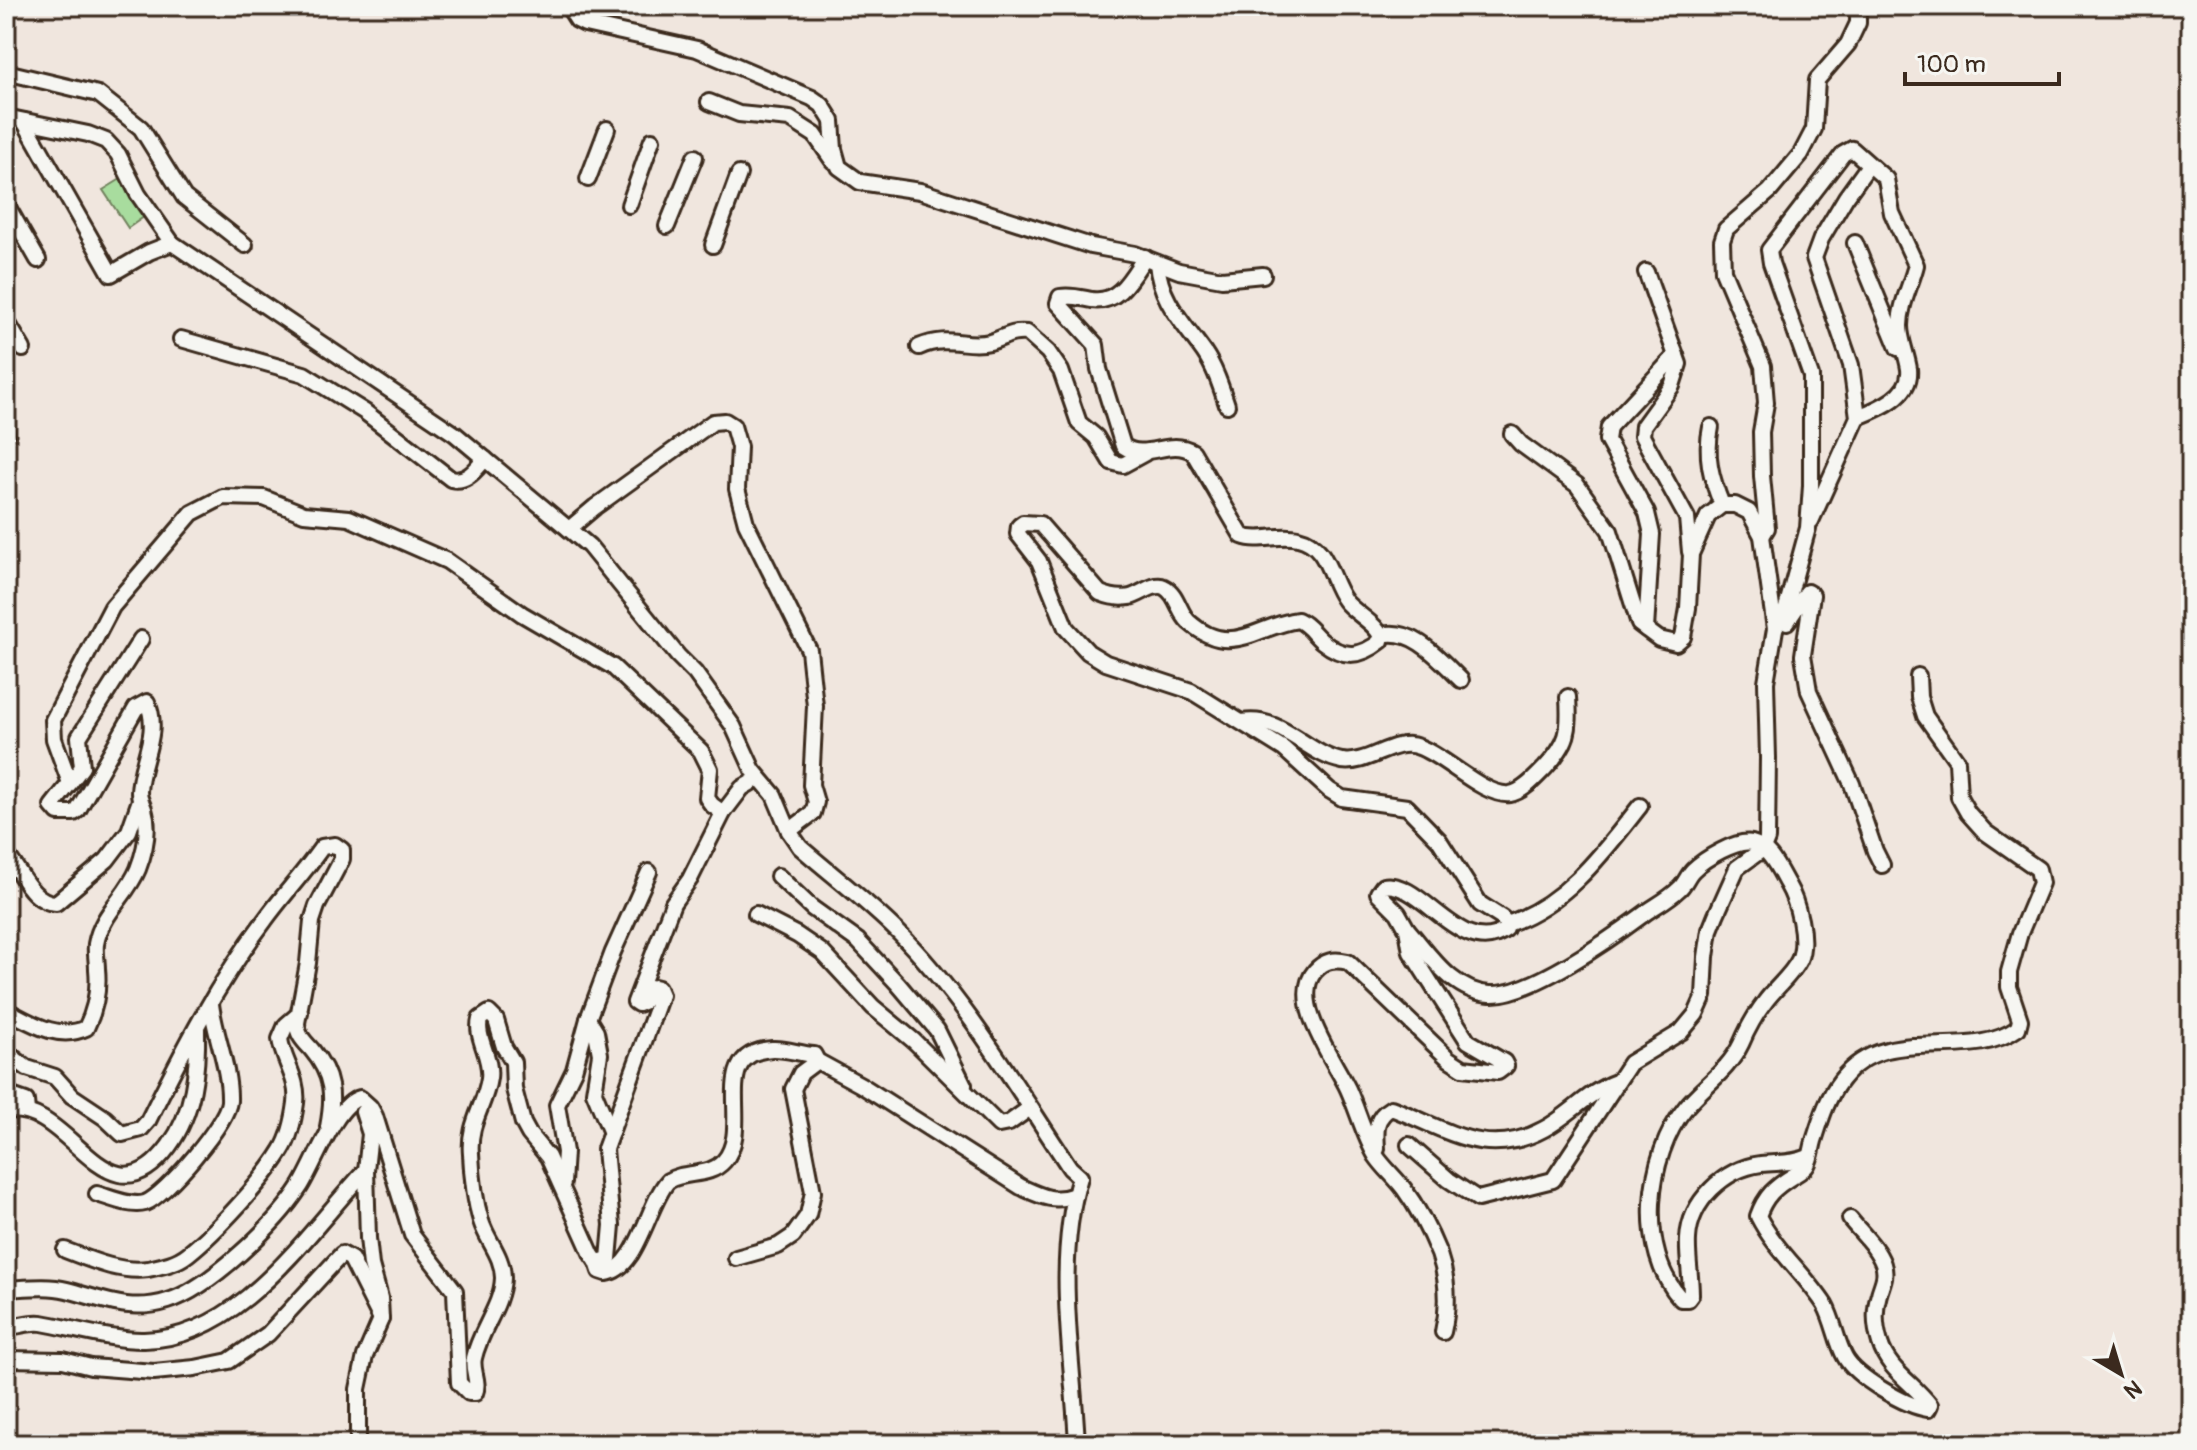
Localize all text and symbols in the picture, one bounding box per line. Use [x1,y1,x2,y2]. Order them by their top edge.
scale bar [1905,36,2059,86]
text: 100 m [1917,50,1986,79]
north arrow [2081,1334,2161,1414]
text: N [2118,1373,2147,1405]

